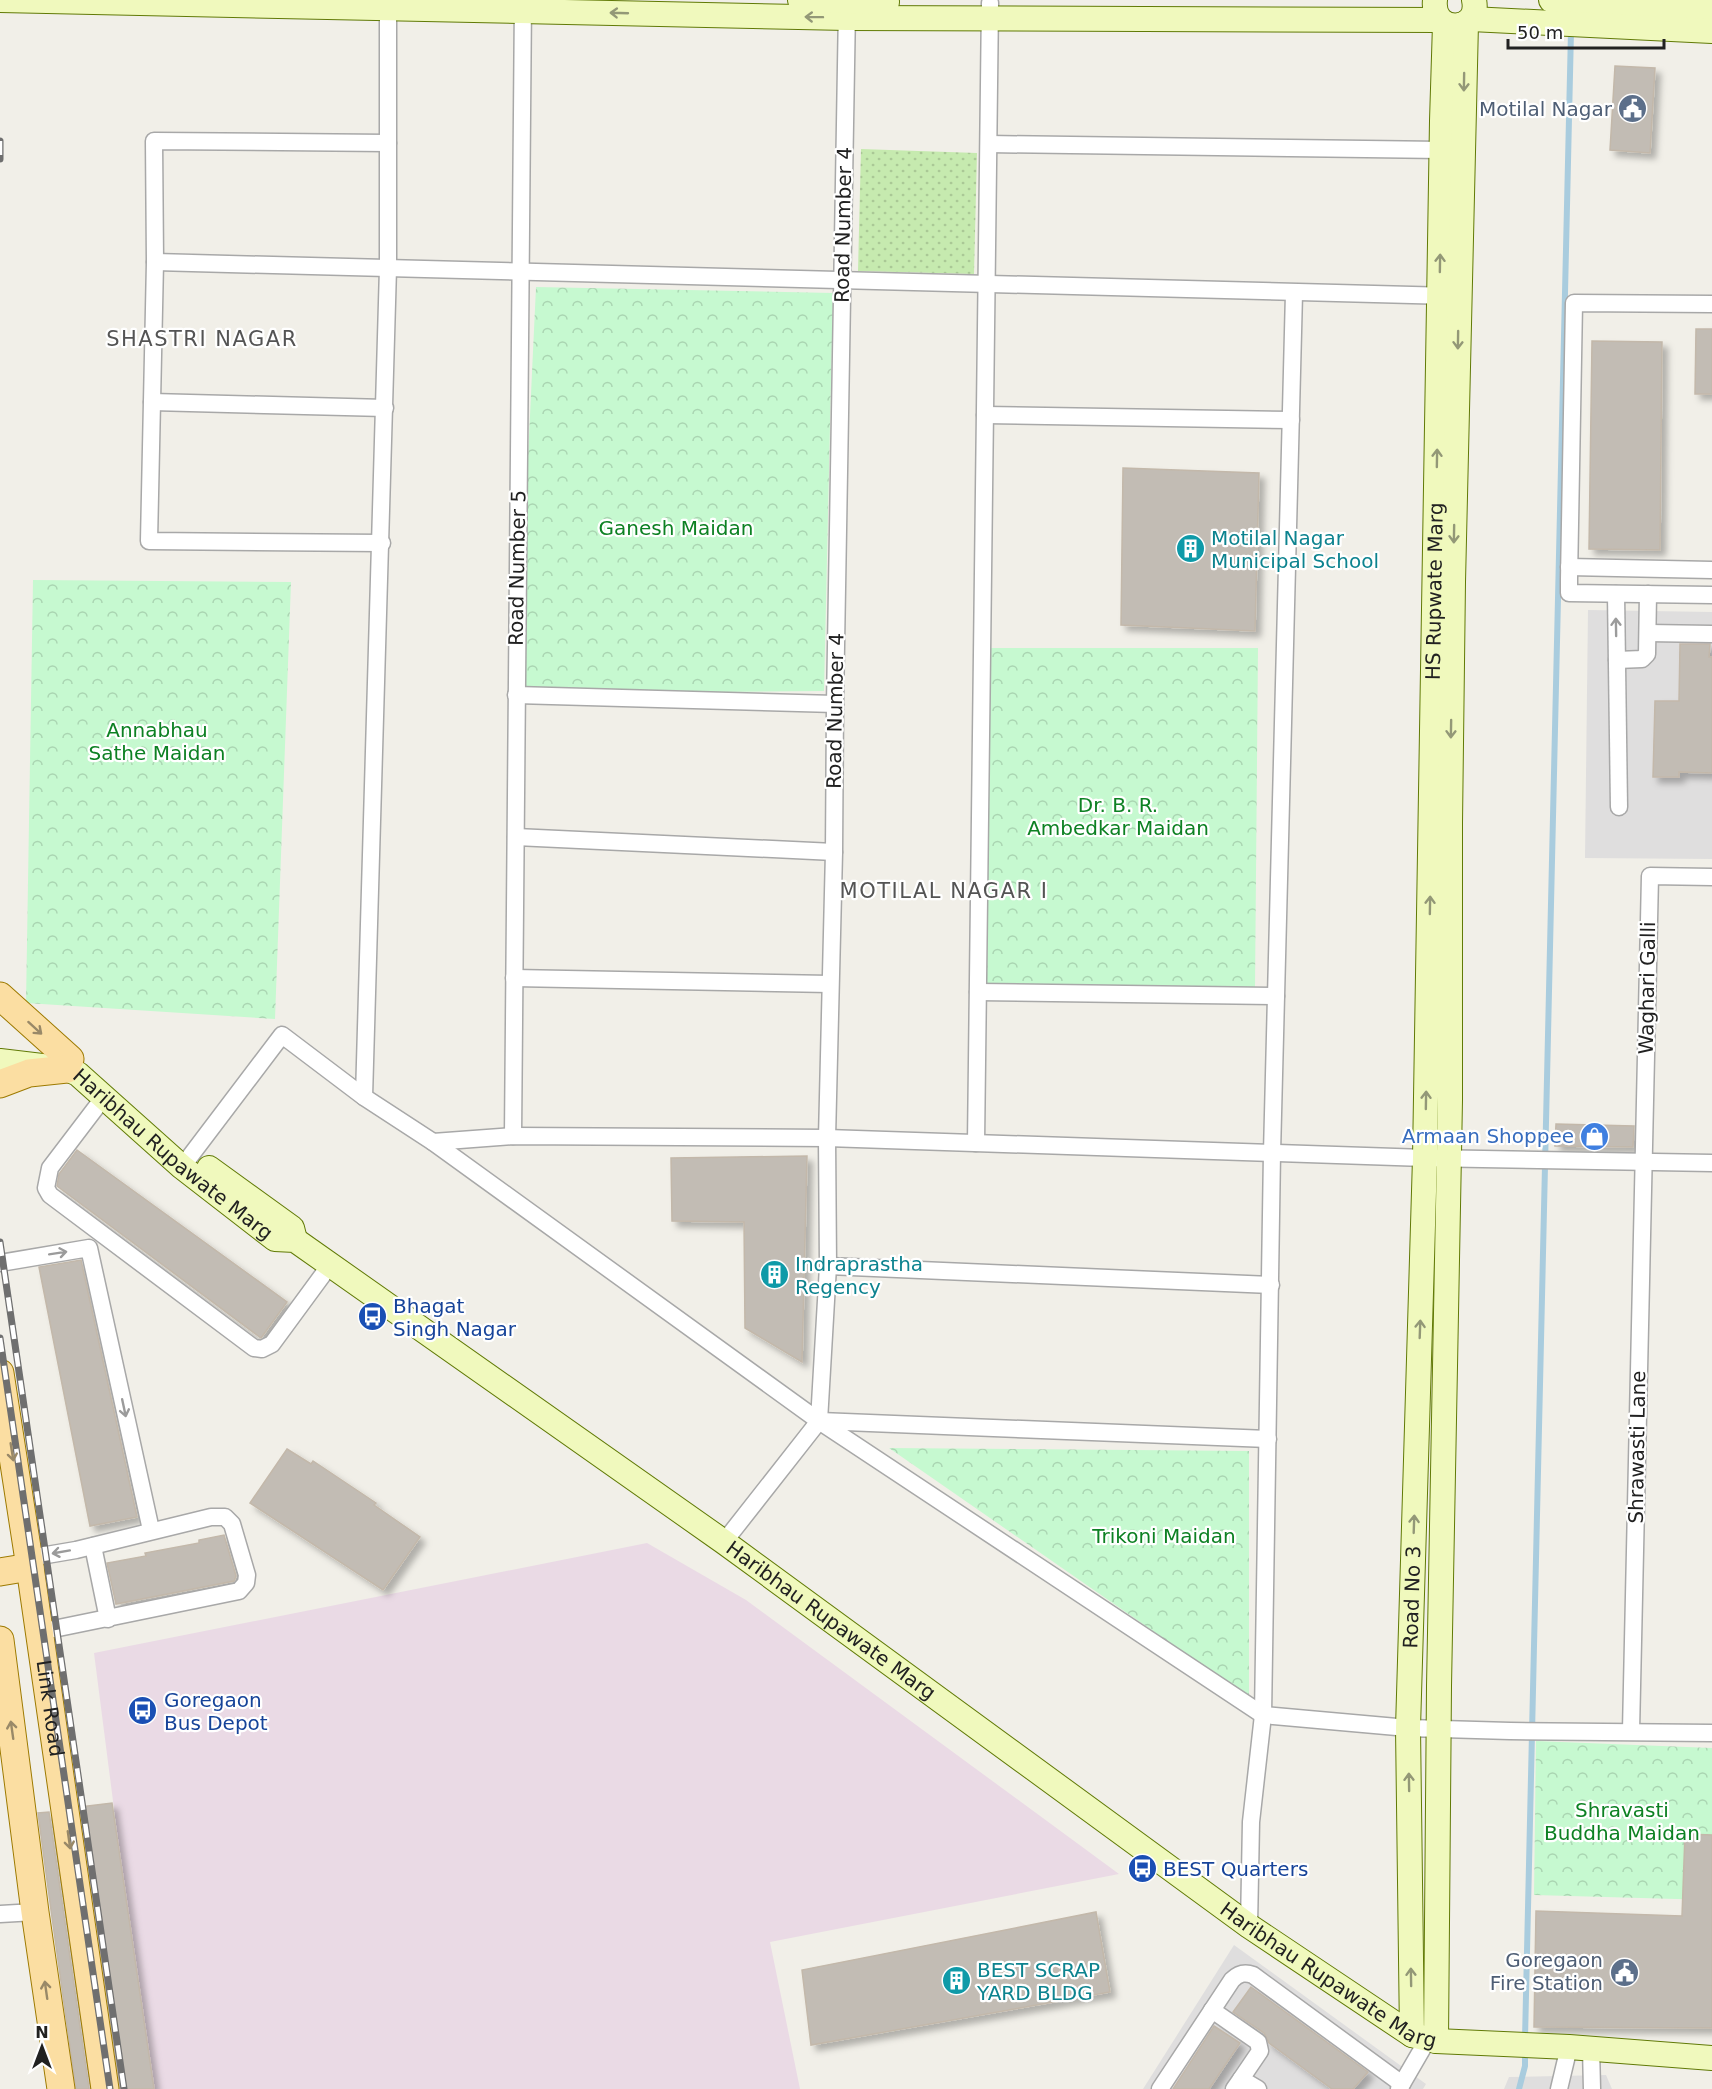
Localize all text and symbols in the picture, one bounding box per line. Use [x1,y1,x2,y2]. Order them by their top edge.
one-way arrow [610,7,630,19]
one-way arrow [805,11,825,23]
scale bar [1508,12,1664,50]
text: 50 m [1517,22,1563,43]
one-way arrow [1458,71,1470,91]
public building icon: Motilal Nagar [1617,93,1649,125]
place label: Motilal Nagar [1479,97,1613,121]
street label: Road Number 4 [830,147,856,303]
one-way arrow [1434,253,1446,273]
district label: SHASTRI NAGAR [106,327,298,351]
one-way arrow [1453,329,1464,349]
one-way arrow [1431,448,1442,468]
street label: Road Number 5 [504,490,530,646]
street label: HS Rupwate Marg [1421,502,1448,680]
park label: Ganesh Maidan [599,516,753,540]
one-way arrow [1448,524,1460,544]
place label: Motilal Nagar Municipal School [1211,526,1379,573]
building icon: Motilal Nagar Municipal School [1174,533,1206,565]
one-way arrow [1610,617,1622,637]
street label: Road Number 4 [822,633,848,789]
park label: Annabhau Sathe Maidan [89,718,225,765]
one-way arrow [1445,719,1457,739]
park label: Dr. B. R. Ambedkar Maidan [1027,793,1209,840]
district label: MOTILAL NAGAR I [840,879,1048,903]
one-way arrow [1424,895,1435,915]
street label: Waghari Galli [1634,921,1660,1055]
one-way arrow [27,1021,42,1035]
street label: Haribhau Rupawate Marg [68,1063,278,1245]
one-way arrow [1420,1090,1432,1110]
shop icon: Armaan Shoppee [1579,1120,1611,1152]
place label: Armaan Shoppee [1402,1124,1574,1148]
one-way arrow [47,1247,67,1258]
place label: Indraprastha Regency [795,1252,923,1299]
building icon: Indraprastha Regency [758,1259,790,1291]
place label: Bhagat Singh Nagar [393,1294,517,1341]
bus stop icon: Bhagat Singh Nagar [356,1301,388,1333]
one-way arrow [1415,1320,1426,1340]
street label: Shrawasti Lane [1624,1370,1650,1524]
one-way arrow [119,1398,130,1417]
one-way arrow [7,1441,18,1461]
one-way arrow [1409,1515,1420,1535]
park label: Trikoni Maidan [1091,1524,1236,1548]
street label: Haribhau Rupawate Marg [722,1536,941,1705]
street label: Road No 3 [1398,1545,1425,1649]
one-way arrow [51,1547,71,1558]
street label: Link Road [31,1658,69,1758]
place label: Goregaon Bus Depot [164,1688,268,1735]
bus stop icon: Goregaon Bus Depot [127,1695,159,1727]
one-way arrow [6,1721,17,1741]
one-way arrow [1403,1772,1415,1792]
park label: Shravasti Buddha Maidan [1544,1798,1700,1845]
one-way arrow [64,1830,75,1850]
bus stop icon: BEST Quarters [1126,1853,1158,1885]
place label: BEST Quarters [1163,1857,1308,1881]
street label: Haribhau Rupawate Marg [1216,1897,1439,2053]
place label: Goregaon Fire Station [1490,1948,1603,1995]
public building icon: Goregaon Fire Station [1608,1956,1640,1988]
place label: BEST SCRAP YARD BLDG [976,1958,1100,2005]
building icon: BEST SCRAP YARD BLDG [940,1965,972,1997]
one-way arrow [1405,1967,1417,1987]
one-way arrow [40,1980,51,2000]
north arrow [12,2017,72,2077]
text: N [35,2023,49,2042]

